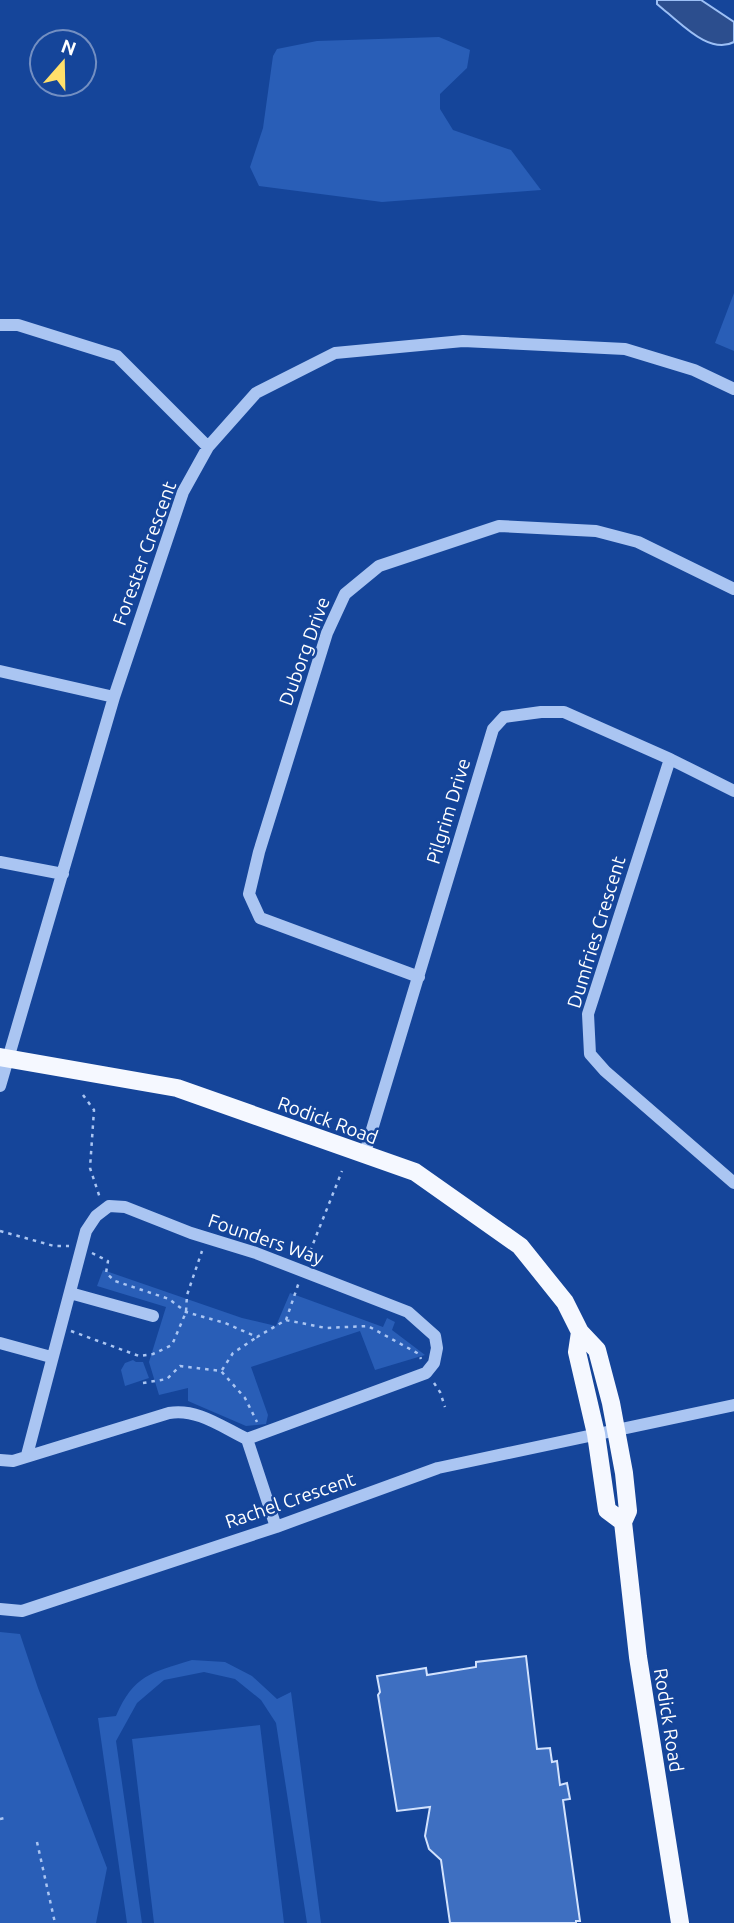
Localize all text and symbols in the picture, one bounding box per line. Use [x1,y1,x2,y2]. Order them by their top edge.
north arrow [28,28,98,98]
text: N [58,34,79,60]
street label: Forester Crescent [108,478,180,628]
street label: Duborg Drive [274,594,334,708]
street label: Pilgrim Drive [421,755,475,867]
street label: Dumfries Crescent [562,853,630,1011]
street label: Rodick Road [275,1092,381,1148]
street label: Founders Way [206,1209,326,1269]
street label: Rachel Crescent [222,1467,358,1533]
street label: Rodick Road [650,1666,688,1774]

